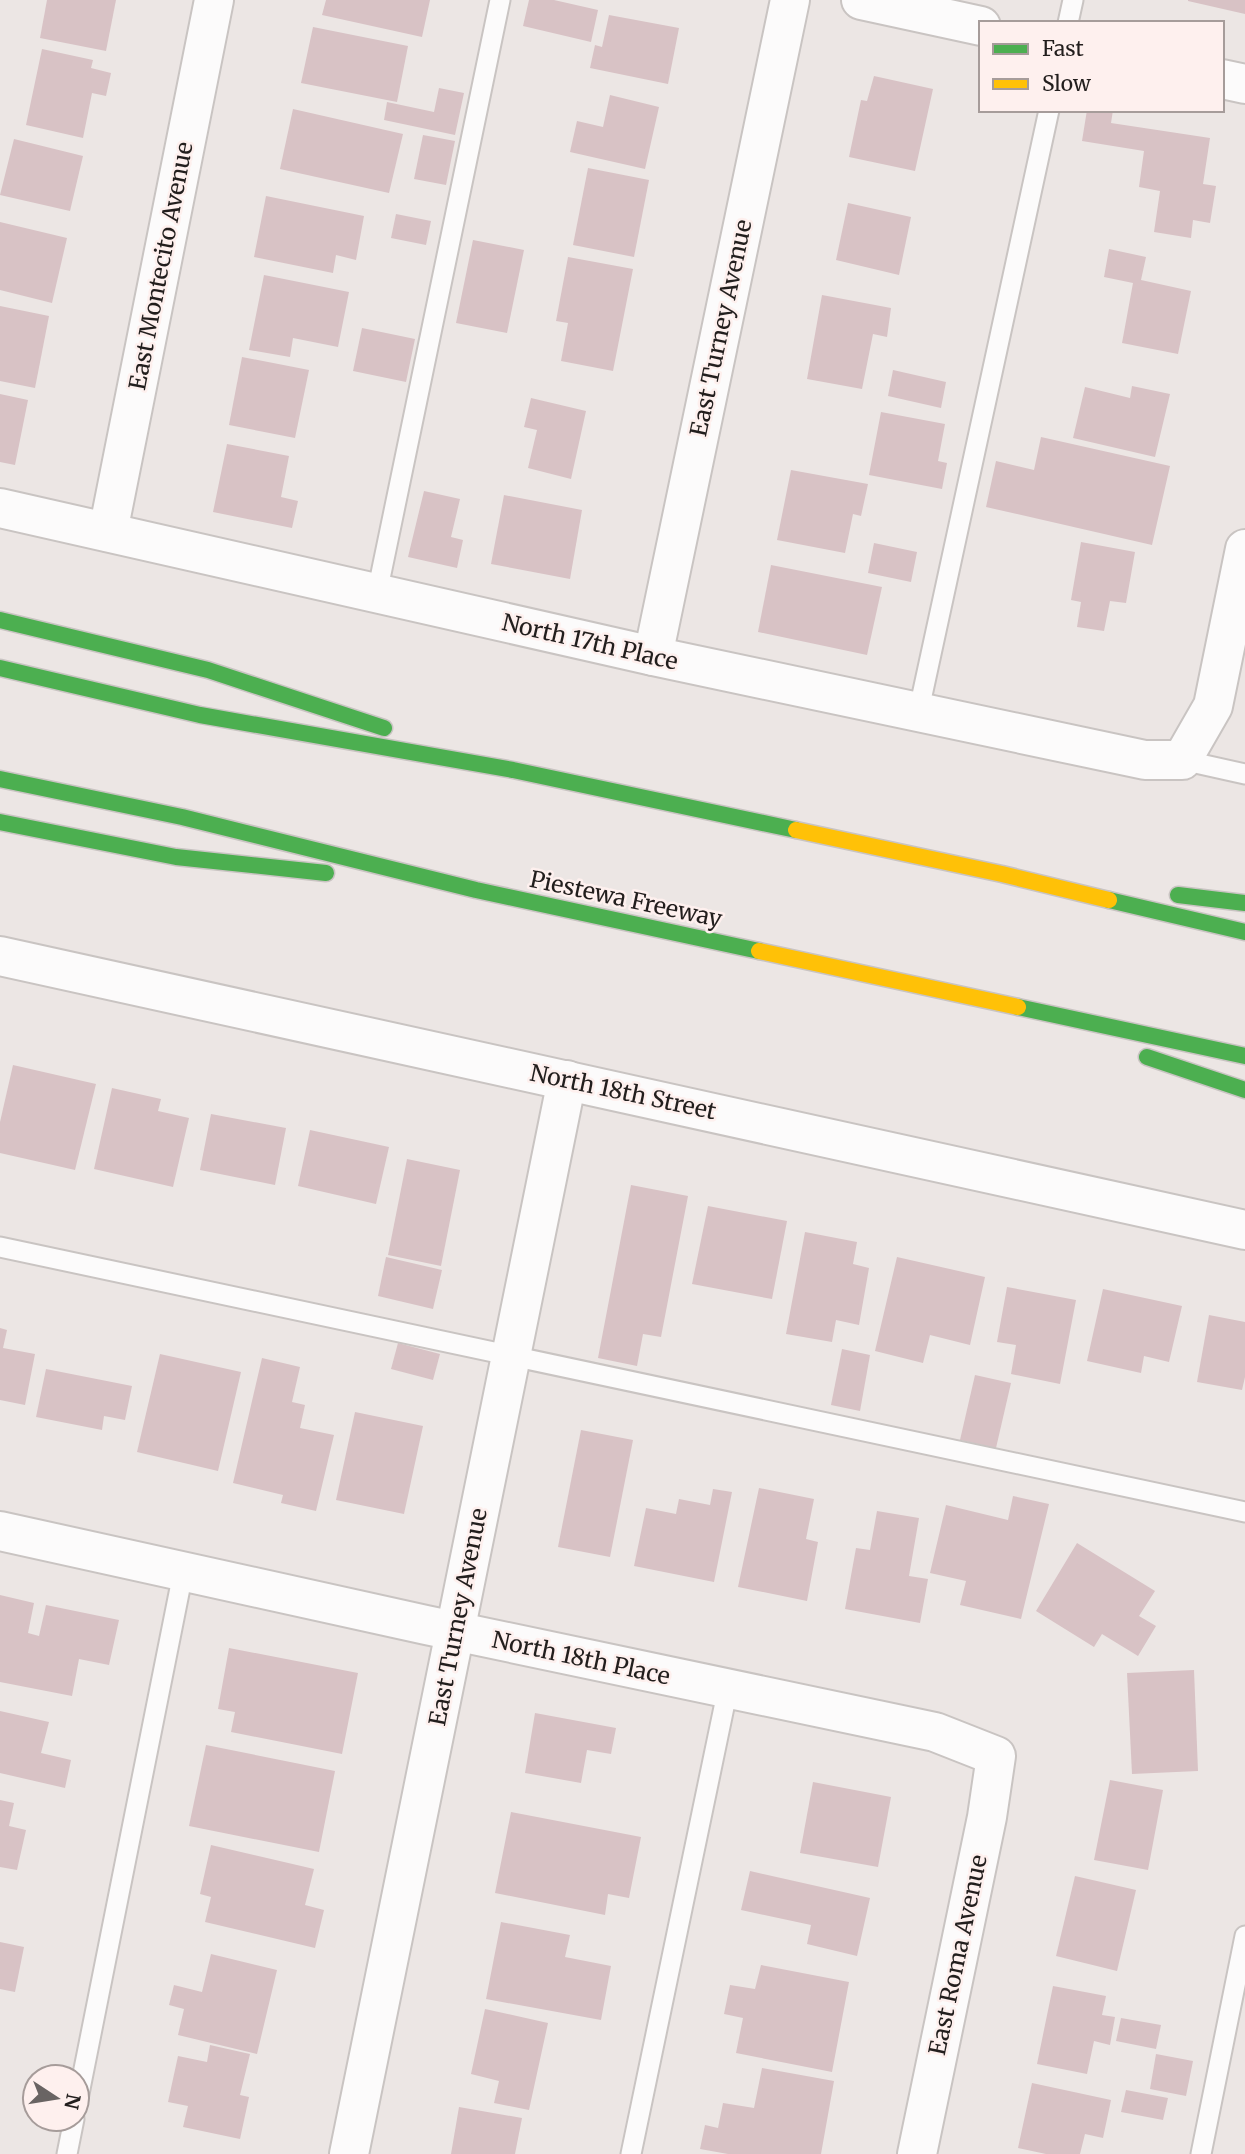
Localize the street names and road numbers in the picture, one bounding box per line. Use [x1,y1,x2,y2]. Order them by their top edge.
street label: East Montecito Avenue [122,139,199,392]
street label: East Turney Avenue [683,217,758,439]
street label: North 17th Place [499,607,681,676]
street label: Piestewa Freeway [527,864,726,933]
street label: North 18th Street [527,1058,719,1125]
street label: East Turney Avenue [422,1506,493,1728]
street label: North 18th Place [489,1624,673,1691]
street label: East Roma Avenue [922,1852,993,2058]

